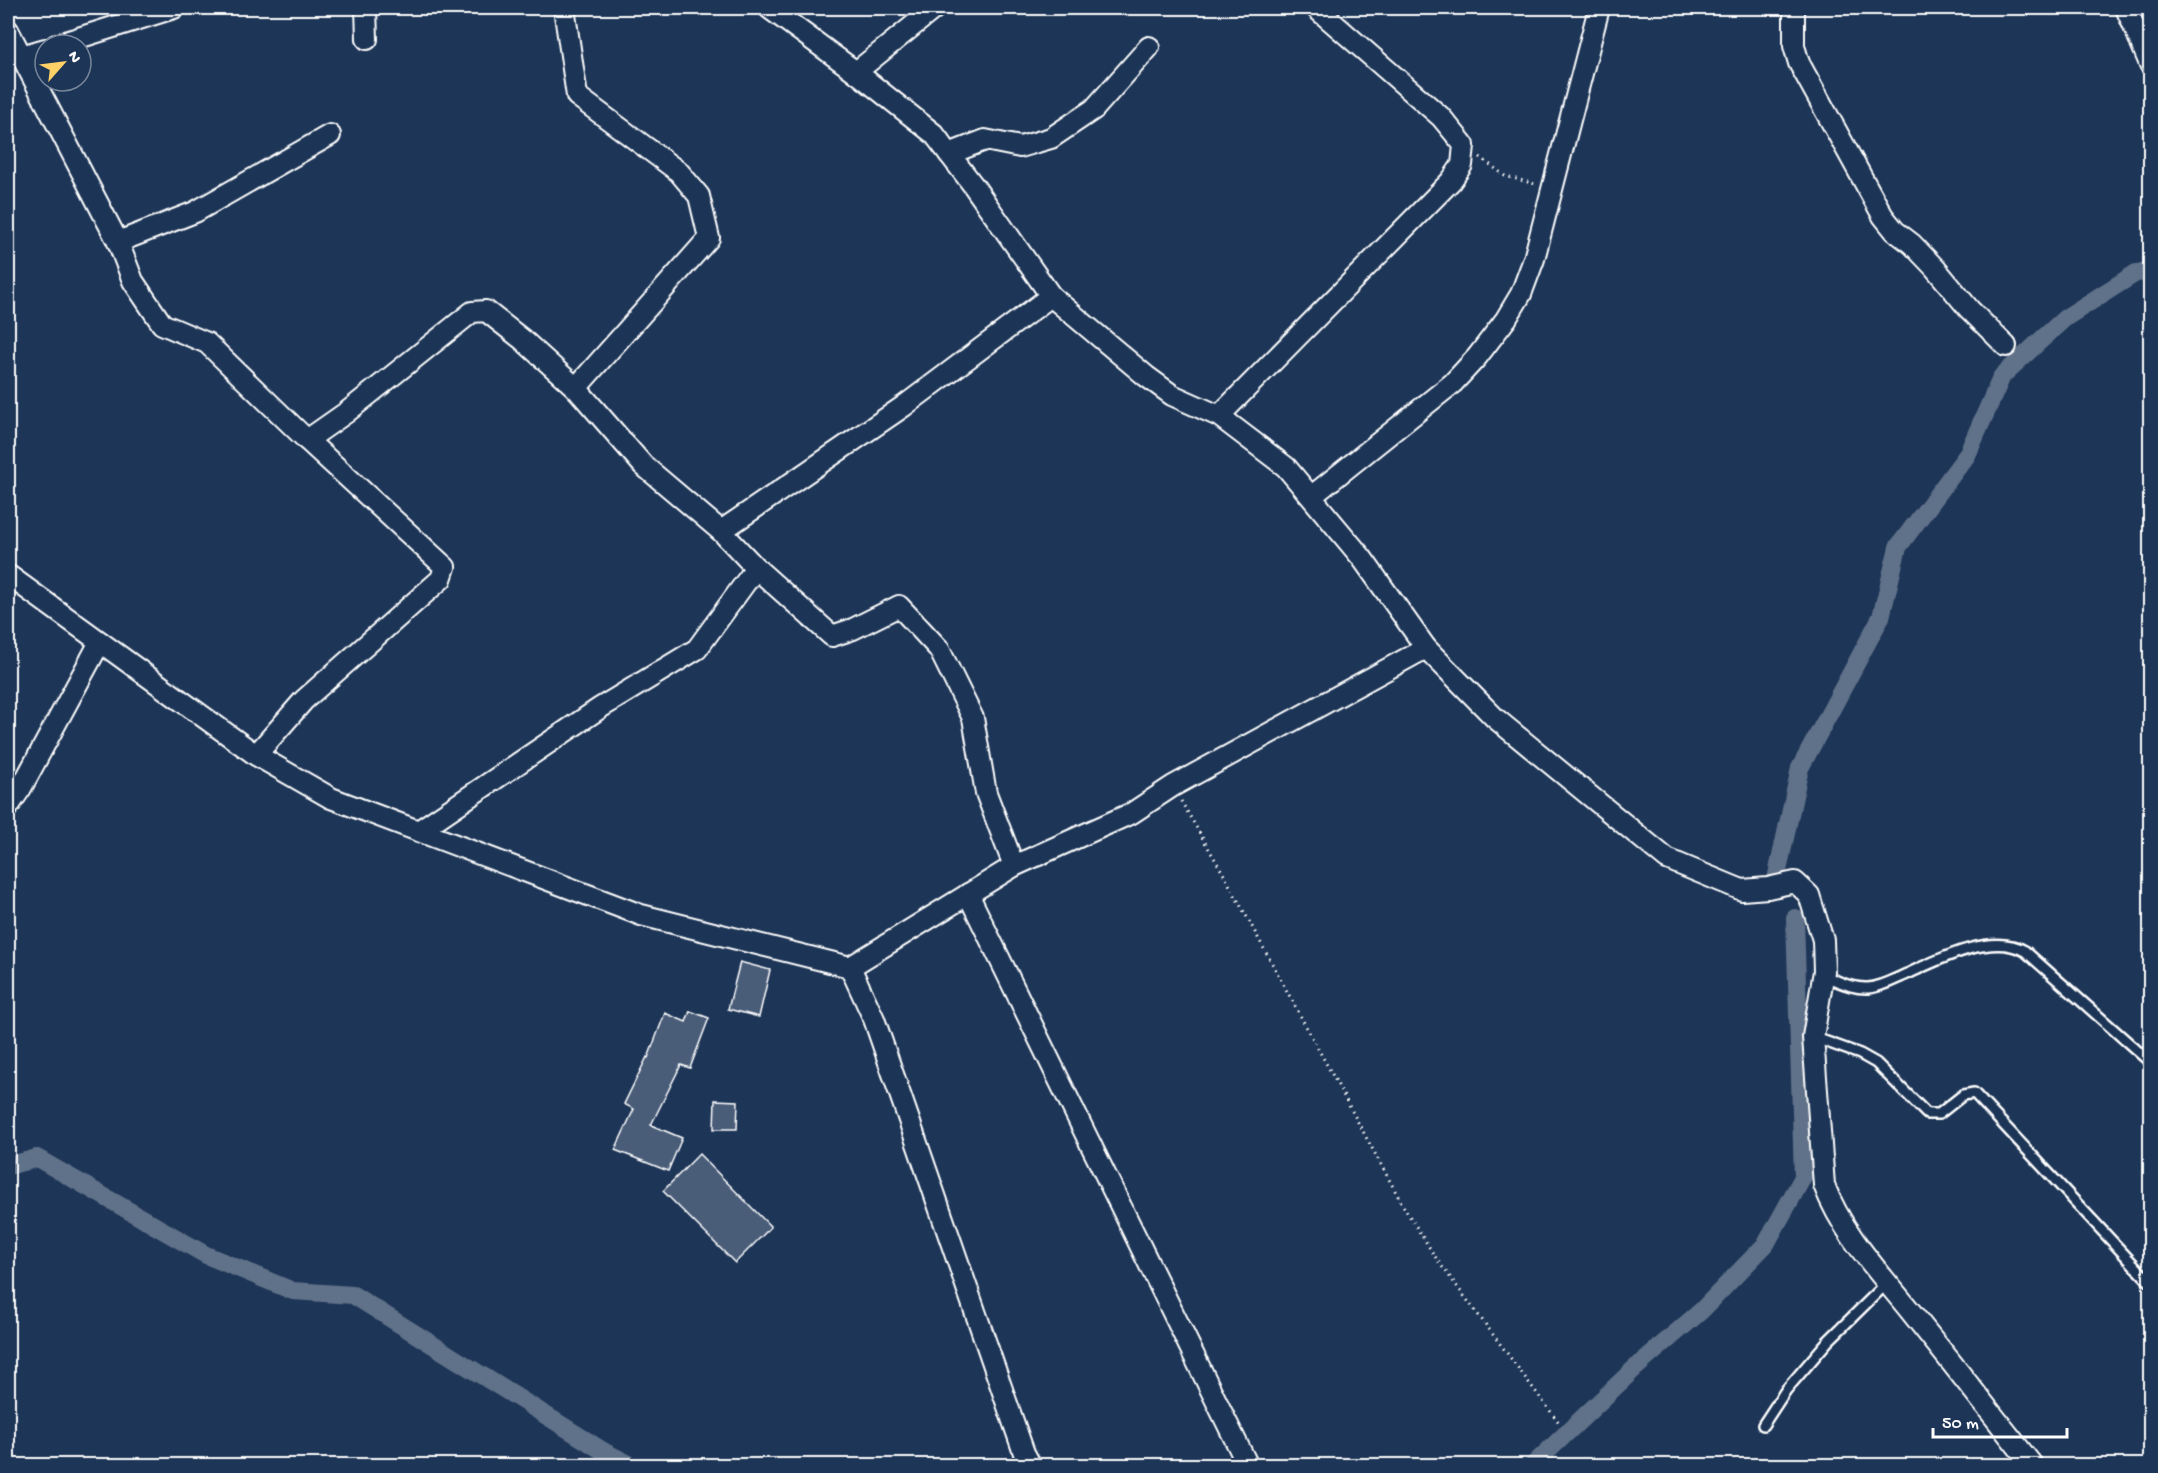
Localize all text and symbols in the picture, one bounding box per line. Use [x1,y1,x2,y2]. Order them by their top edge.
north arrow [33,33,93,93]
text: N [62,49,84,67]
scale bar [1933,1401,2066,1439]
text: 50 m [1942,1414,1979,1435]

